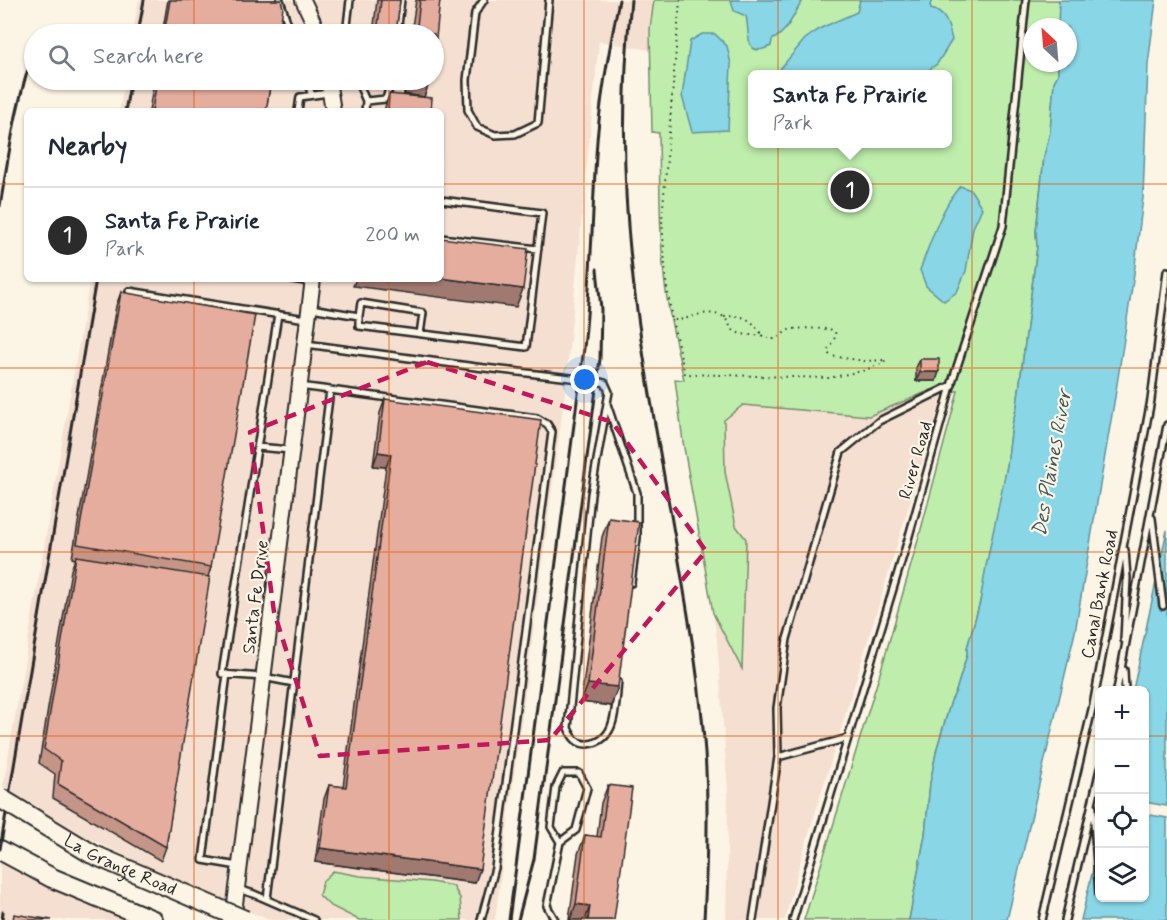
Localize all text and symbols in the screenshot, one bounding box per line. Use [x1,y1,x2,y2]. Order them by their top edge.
north arrow [1023,18,1077,72]
search box [24,24,444,90]
icon: search [45,41,78,74]
text: Search here [93,43,204,71]
popup [748,70,952,148]
text: Santa Fe Prairie [773,82,927,110]
text: Park [773,110,812,137]
text: Nearby [48,130,127,164]
pin: 1 [830,168,870,213]
text: Santa Fe Prairie [105,208,260,236]
text: 1 [63,222,72,249]
text: 200 m [365,222,420,249]
text: Park [105,236,145,263]
your location [570,365,599,394]
water label: Des Plaines River [1026,385,1079,539]
street label: River Road [893,418,939,502]
street label: Canal Bank Road [1076,528,1124,661]
street label: Santa Fe Drive [237,539,275,655]
map controls [1095,686,1149,902]
button: + [1095,686,1149,740]
button: − [1095,740,1149,794]
button: locate [1095,794,1149,848]
street label: La Grange Road [59,829,180,902]
button: layers [1095,848,1149,902]

